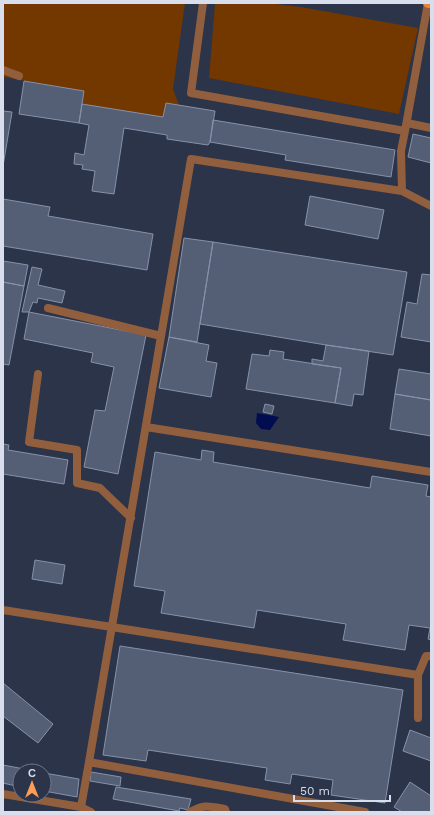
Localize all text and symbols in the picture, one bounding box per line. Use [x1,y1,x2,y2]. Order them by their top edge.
north arrow [12,763,52,803]
text: С [28,767,36,780]
scale bar [294,777,390,803]
text: 50 m [300,784,330,798]

